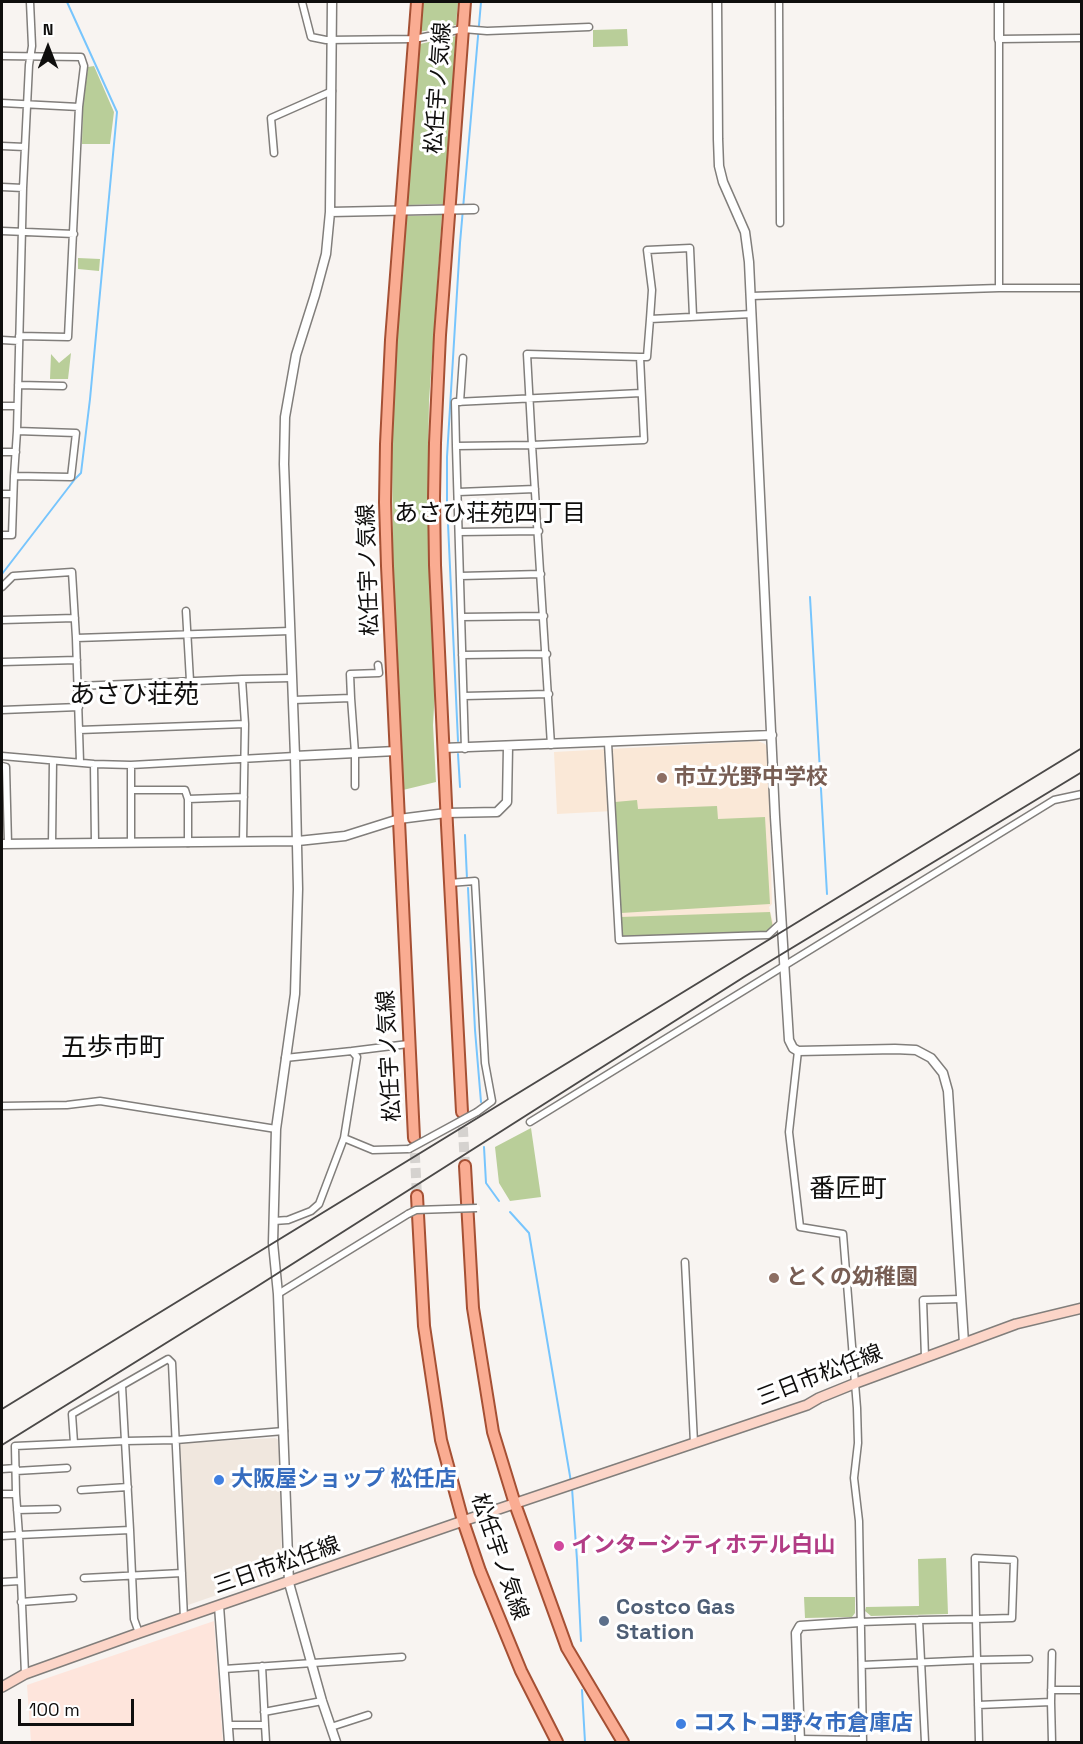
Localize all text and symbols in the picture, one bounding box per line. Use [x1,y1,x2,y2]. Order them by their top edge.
north arrow [18,18,78,78]
text: N [43,19,53,40]
street label: 松任宇ノ気線 [421,21,457,155]
district label: あさひ荘苑四丁目 [394,500,586,528]
street label: 松任宇ノ気線 [354,504,384,636]
district label: あさひ荘苑 [69,680,199,712]
place label: 市立光野中学校 [674,765,828,791]
marker: 市立光野中学校 [655,771,669,785]
street label: 松任宇ノ気線 [373,989,407,1123]
district label: 五歩市町 [61,1033,165,1065]
district label: 番匠町 [809,1174,887,1206]
place label: とくの幼稚園 [786,1265,918,1291]
marker: とくの幼稚園 [767,1271,781,1285]
street label: 三日市松任線 [754,1340,886,1412]
place label: 大阪屋ショップ 松任店 [231,1467,457,1493]
marker: 大阪屋ショップ 松任店 [212,1473,226,1487]
street label: 松任宇ノ気線 [465,1490,533,1624]
street label: 三日市松任線 [210,1532,344,1600]
place label: インターシティホテル白山 [571,1533,835,1559]
marker: インターシティホテル白山 [552,1539,566,1553]
place label: Costco Gas Station [616,1595,735,1646]
marker: Costco Gas Station [597,1614,611,1628]
scale bar [21,1687,136,1725]
text: 100 m [29,1698,80,1721]
place label: コストコ野々市倉庫店 [693,1711,913,1737]
marker: コストコ野々市倉庫店 [674,1717,688,1731]

